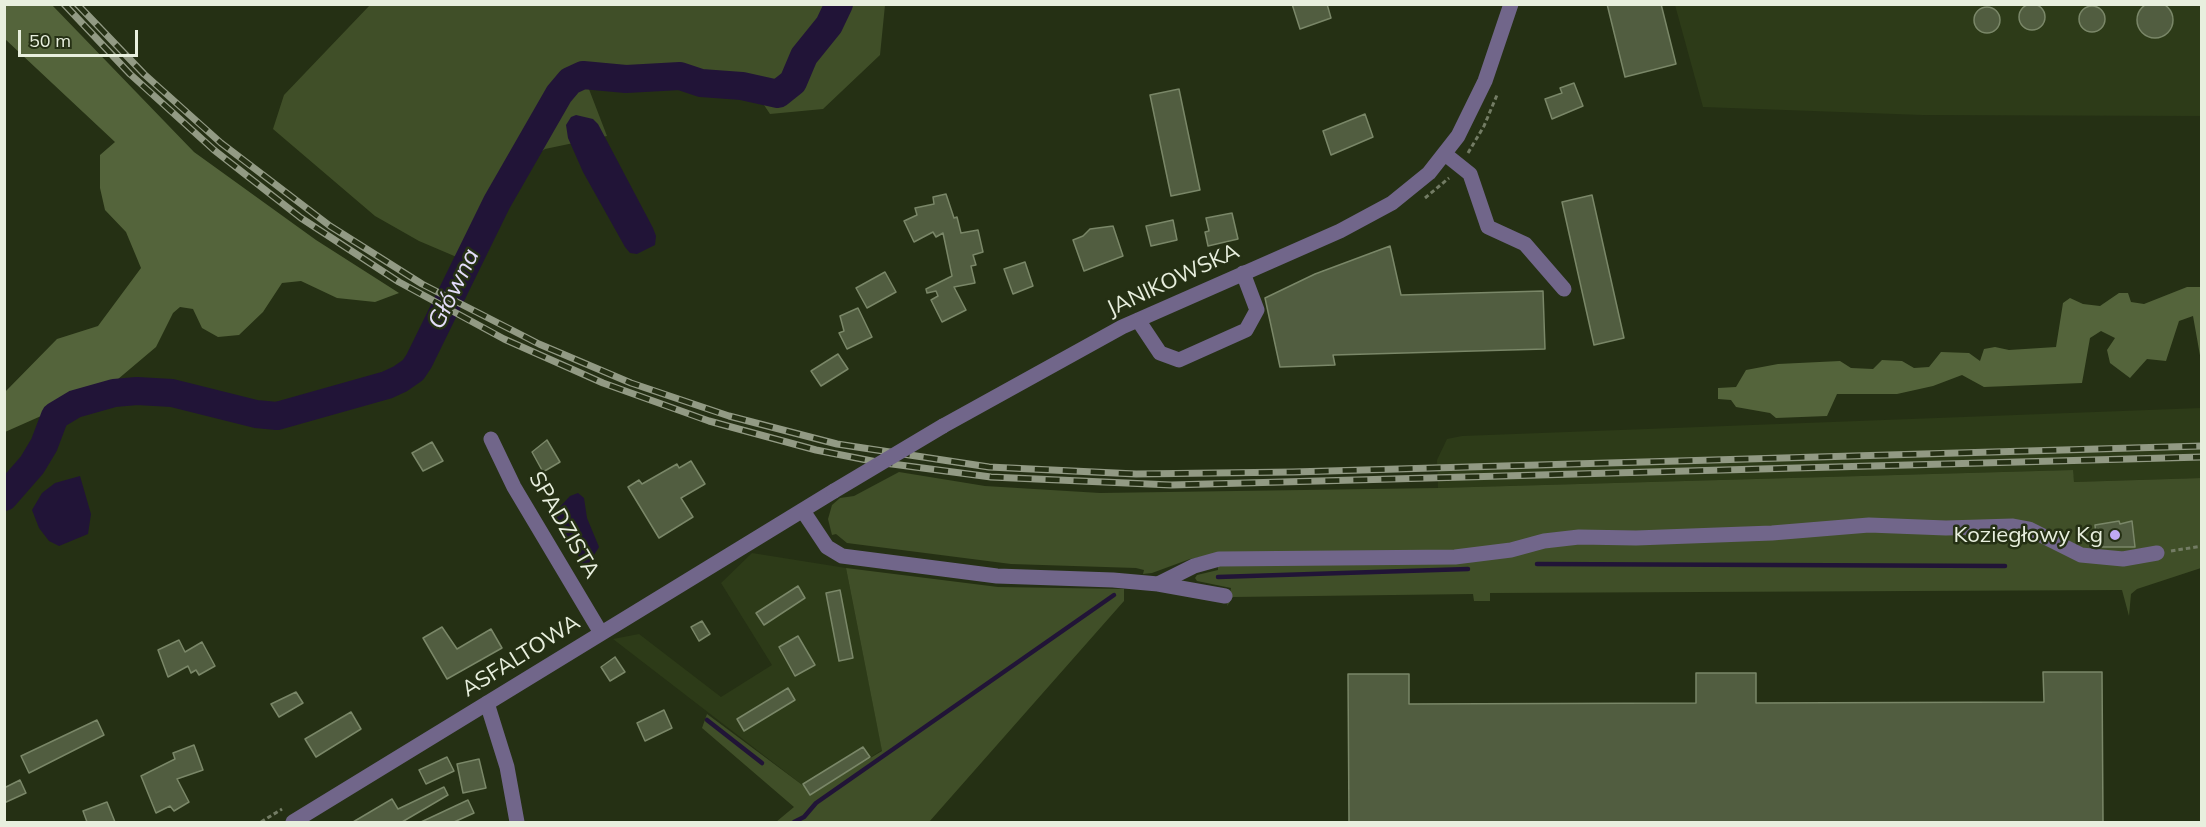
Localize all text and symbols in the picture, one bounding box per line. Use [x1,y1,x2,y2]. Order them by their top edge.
scale bar [21,18,141,56]
text: 50 m [29,29,71,52]
street label: JANIKOWSKA [1103,238,1243,322]
water label: Główna [422,244,486,334]
street label: SPADZISTA [523,467,605,583]
place label: Koziegłowy Kg [1954,522,2103,548]
marker: Koziegłowy Kg [2108,528,2122,542]
street label: ASFALTOWA [457,609,585,703]

